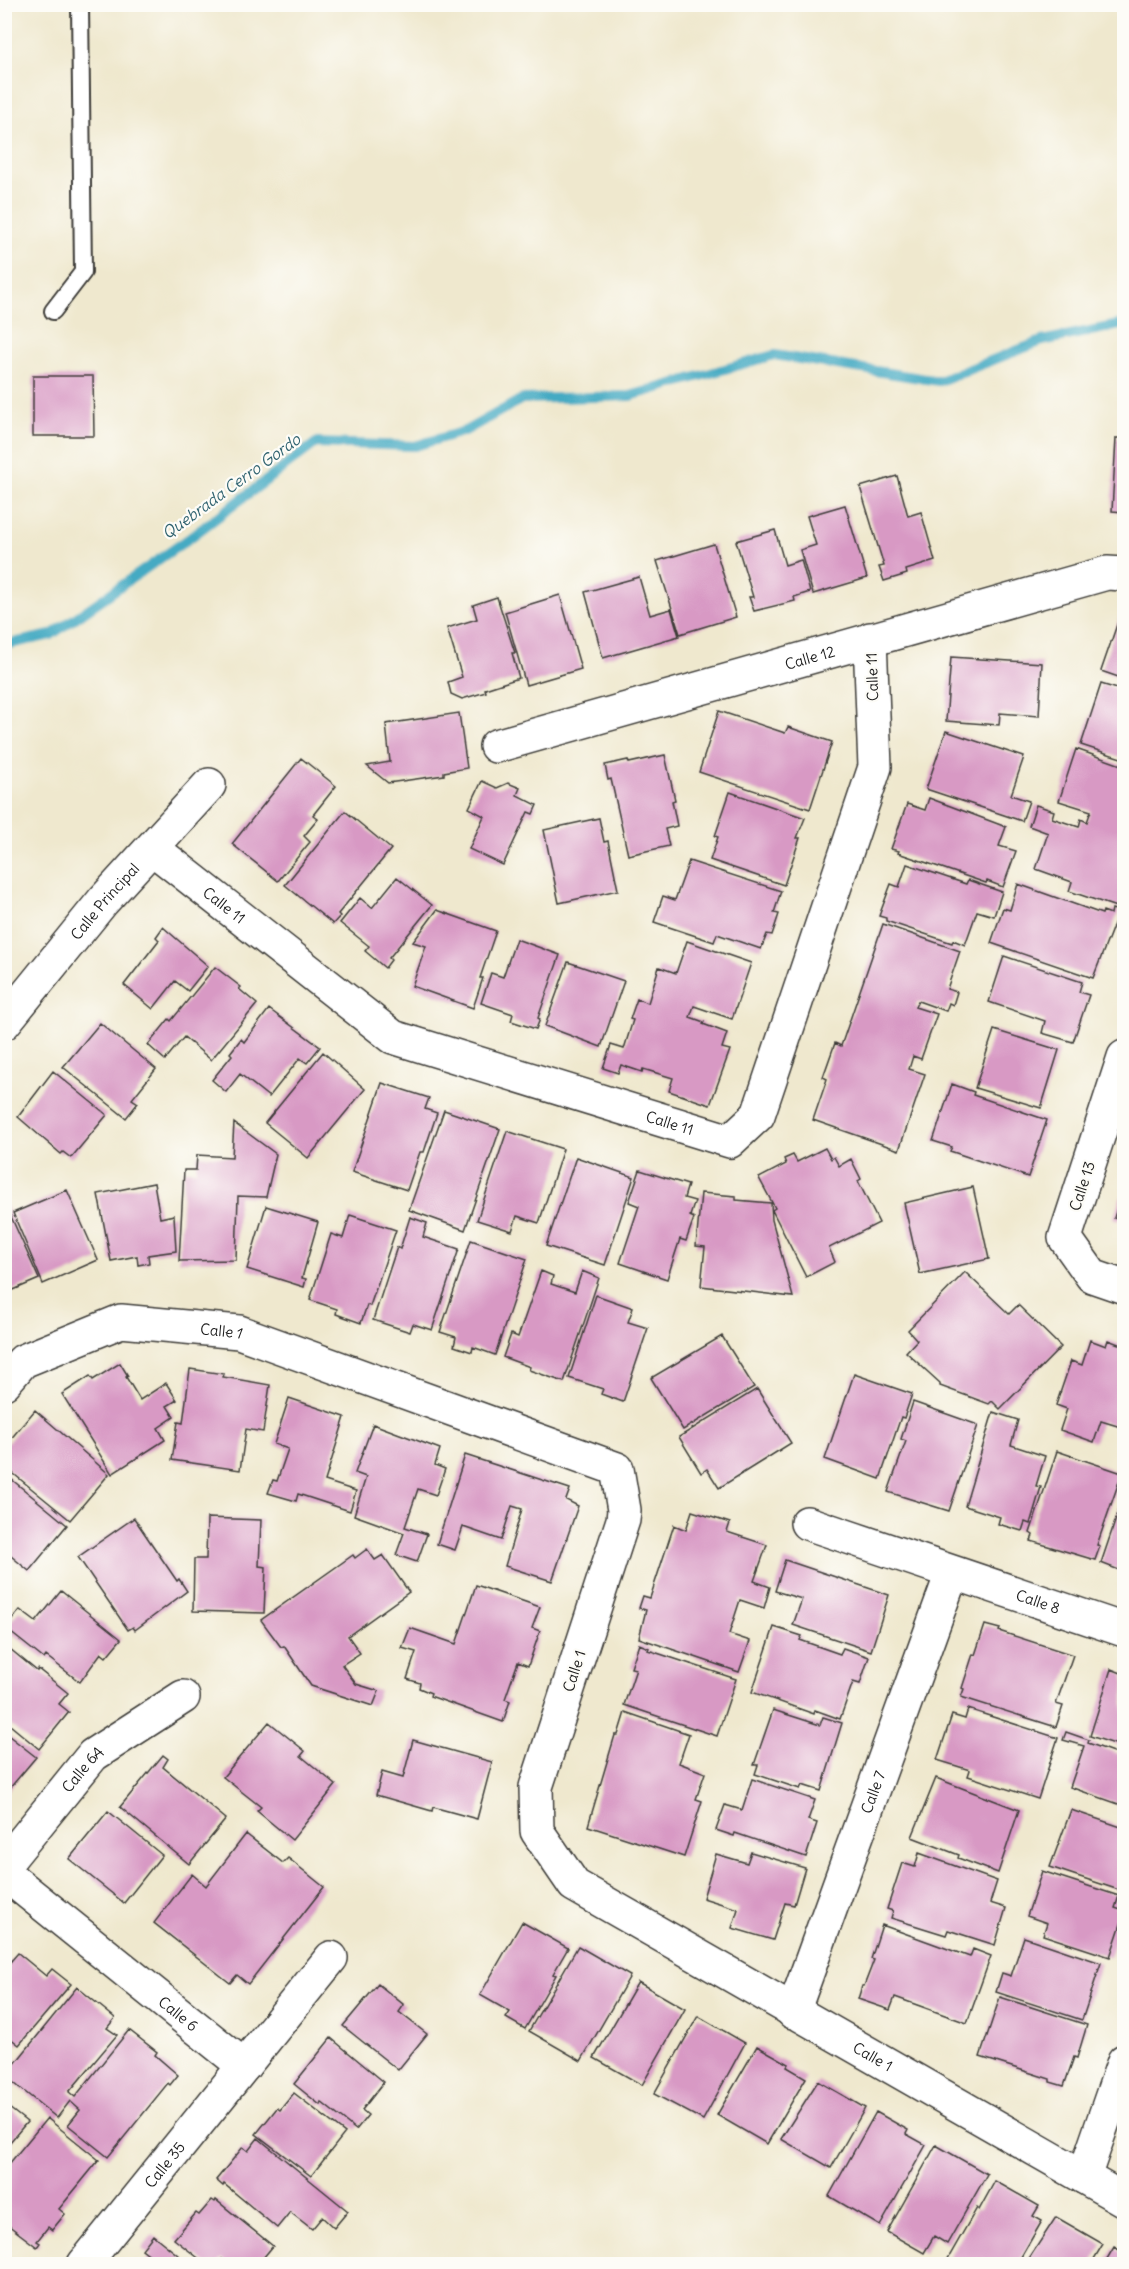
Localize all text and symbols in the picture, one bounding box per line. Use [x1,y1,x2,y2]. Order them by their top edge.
water label: Quebrada Cerro Gordo [158,428,305,543]
street label: Calle 12 [783,641,837,673]
street label: Calle 11 [862,652,882,702]
street label: Calle Principal [66,859,143,943]
street label: Calle 11 [199,882,249,927]
street label: Calle 11 [644,1106,696,1139]
street label: Calle 13 [1065,1159,1099,1213]
street label: Calle 1 [199,1319,246,1342]
street label: Calle 8 [1014,1585,1063,1617]
street label: Calle 1 [558,1648,590,1694]
street label: Calle 6A [57,1741,107,1796]
street label: Calle 7 [856,1768,889,1816]
street label: Calle 6 [155,1992,202,2035]
street label: Calle 1 [850,2037,896,2075]
street label: Calle 35 [140,2137,189,2191]

